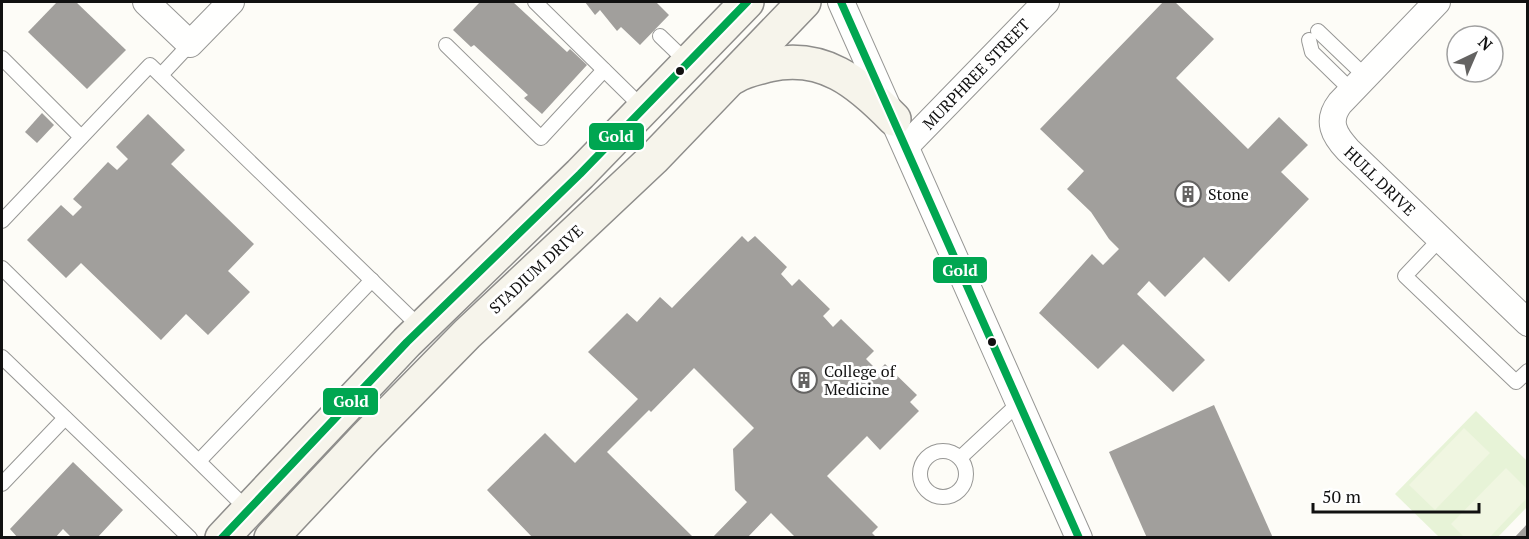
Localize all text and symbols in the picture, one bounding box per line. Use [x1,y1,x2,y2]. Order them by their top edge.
street label: MURPHREE STREET [917,14,1035,134]
north arrow [1445,24,1505,84]
text: N [1473,31,1497,55]
unlabelled marker [674,65,686,77]
line badge: Gold [588,122,645,151]
text: Gold [598,125,634,147]
street label: HULL DRIVE [1340,141,1420,221]
building icon: Stone [1173,179,1203,209]
place label: Stone [1208,183,1249,205]
street label: STADIUM DRIVE [484,220,588,318]
line badge: Gold [932,256,988,284]
text: Gold [942,259,978,281]
unlabelled marker [986,336,998,348]
place label: College of Medicine [824,360,897,400]
building icon: College of Medicine [789,365,819,395]
line badge: Gold [322,387,379,416]
text: Gold [333,390,369,412]
scale bar [1313,476,1480,514]
text: 50 m [1322,484,1362,508]

